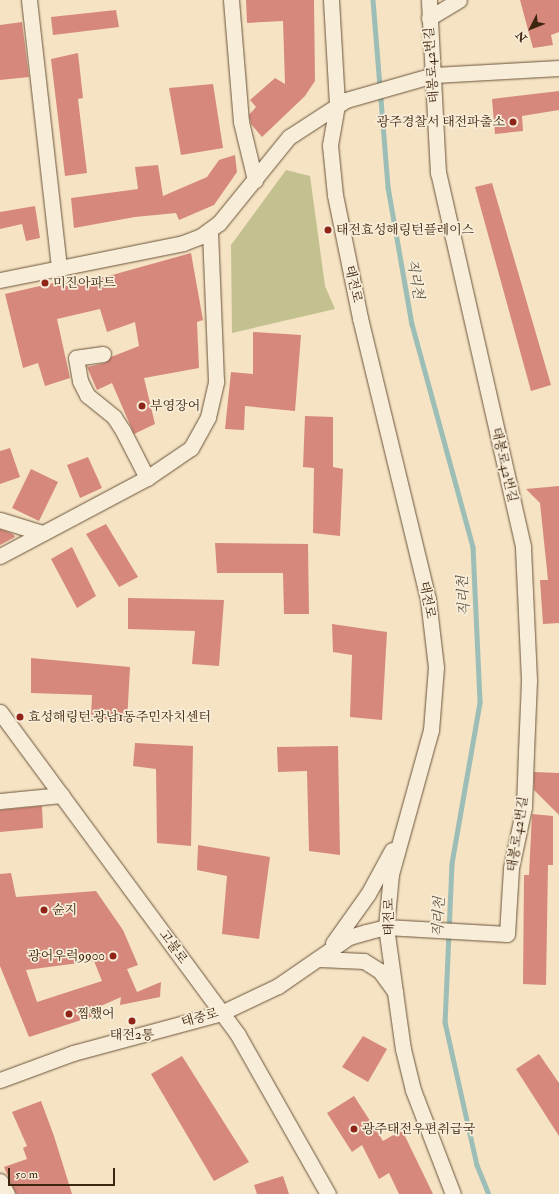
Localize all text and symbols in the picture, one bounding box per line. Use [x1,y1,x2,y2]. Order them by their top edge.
north arrow [511,8,551,48]
street label: 태봉로42번길 [422,26,442,104]
text: N [514,28,530,44]
place label: 광주경찰서 태전파출소 [377,114,505,130]
marker: 광주경찰서 태전파출소 [508,117,518,127]
place label: 태전효성해링턴플레이스 [336,222,474,238]
marker: 태전효성해링턴플레이스 [323,225,333,235]
water label: 직리천 [403,258,427,300]
street label: 태전로 [341,264,365,304]
place label: 미진아파트 [53,275,116,291]
marker: 미진아파트 [40,278,50,288]
place label: 부영장어 [150,398,200,414]
marker: 부영장어 [137,401,147,411]
street label: 태봉로42번길 [488,426,520,504]
water label: 직리천 [455,575,473,617]
street label: 태전로 [416,580,438,620]
place label: 효성해링턴.광남1동주민자치센터 [28,709,211,725]
marker: 효성해링턴.광남1동주민자치센터 [15,712,25,722]
street label: 태봉로42번길 [504,795,532,873]
water label: 직리천 [430,896,448,938]
street label: 태전로 [381,898,397,936]
place label: 슌지 [52,902,77,918]
marker: 슌지 [39,905,49,915]
street label: 고불로 [156,927,190,967]
place label: 광어우럭9900 [28,948,105,964]
marker: 광어우럭9900 [108,951,118,961]
street label: 태중로 [180,1005,220,1031]
place label: 찜했어 [77,1006,115,1022]
marker: 찜했어 [64,1009,74,1019]
marker: 태전2통 [127,1016,137,1026]
place label: 태전2통 [110,1027,154,1043]
place label: 광주태전우편취급국 [362,1121,475,1137]
marker: 광주태전우편취급국 [349,1124,359,1134]
scale bar [10,1160,117,1186]
text: 50 m [15,1167,38,1182]

